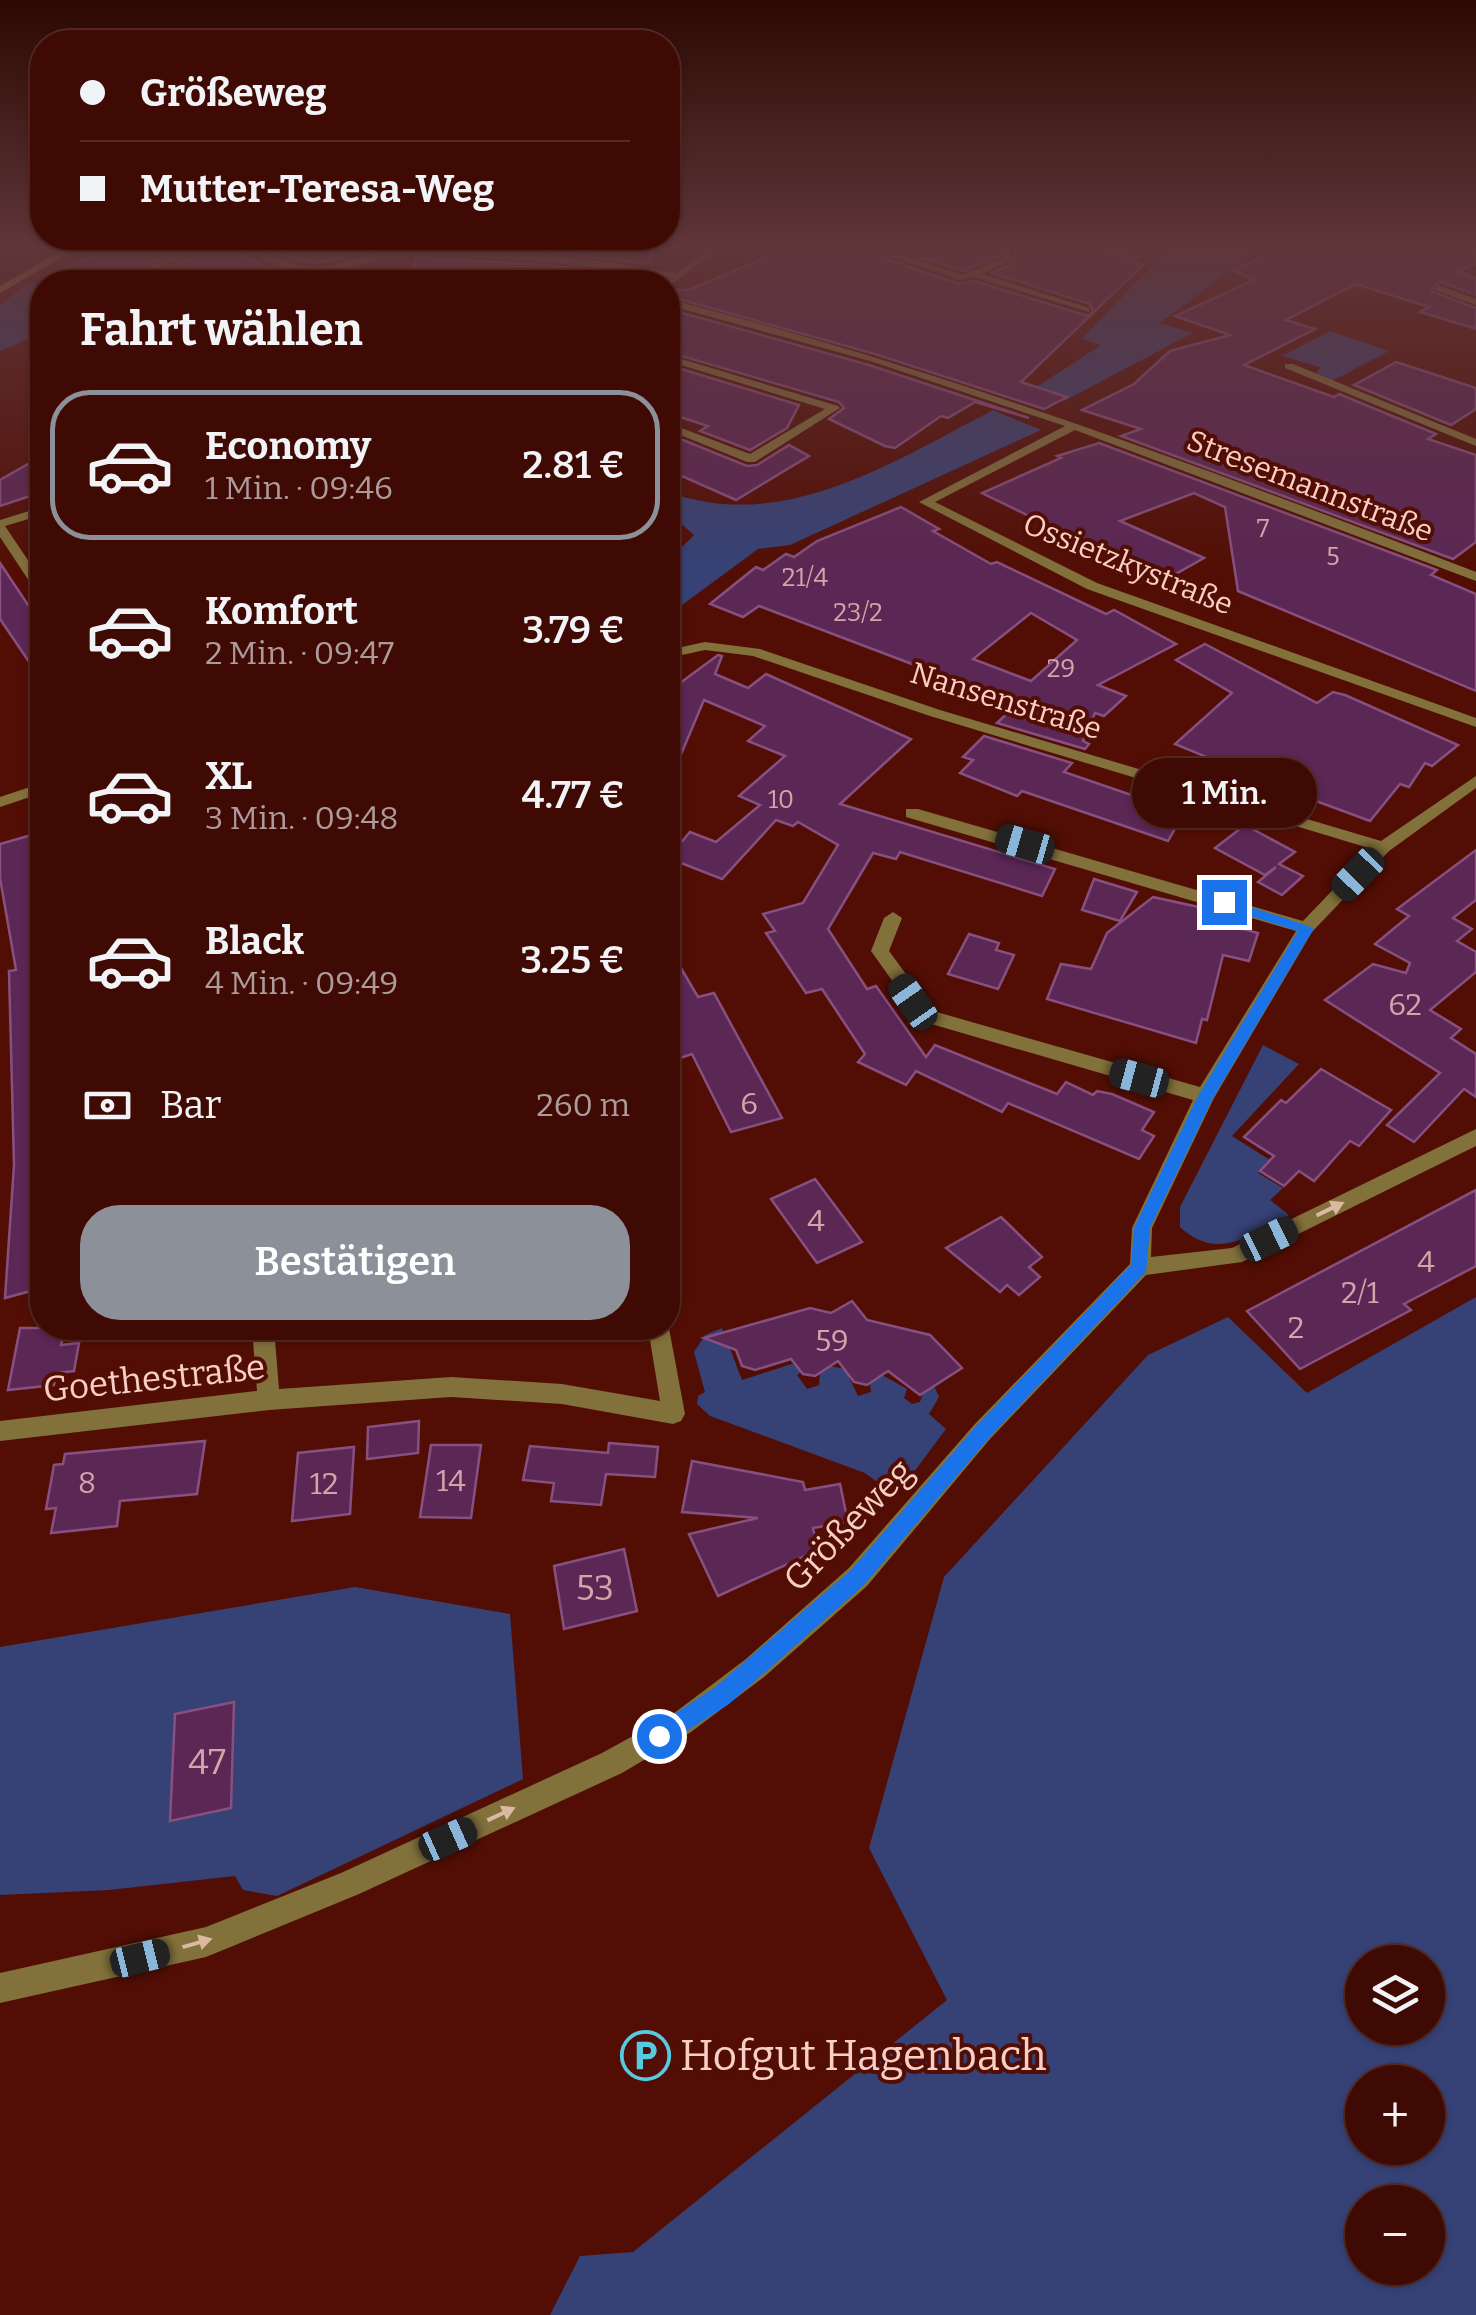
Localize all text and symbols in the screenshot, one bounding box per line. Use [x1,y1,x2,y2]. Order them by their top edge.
text: Größeweg [140,70,327,116]
text: Mutter-Teresa-Weg [140,166,494,212]
text: Fahrt wählen [80,303,363,357]
icon: car [85,420,175,510]
street label: Stresemannstraße [1182,422,1438,550]
text: Economy [205,423,371,469]
text: 2.81 € [522,442,625,488]
text: 1 Min. · 09:46 [205,469,393,507]
street label: Ossietzkystraße [1018,506,1238,622]
house number: 7 [1257,514,1270,544]
house number: 5 [1326,542,1340,572]
house number: 21/4 [782,563,829,593]
icon: car [85,585,175,675]
text: Komfort [205,588,358,634]
house number: 23/2 [833,598,883,628]
text: 3.79 € [522,607,625,653]
text: 2 Min. · 09:47 [205,634,394,672]
house number: 29 [1047,654,1075,684]
street label: Nansenstraße [906,655,1106,747]
icon: car [85,750,175,840]
text: XL [205,753,252,799]
callout: 1 Min. [1132,757,1316,827]
text: 4.77 € [522,772,625,818]
text: 1 Min. [1182,774,1267,812]
house number: 10 [768,785,794,815]
text: 3 Min. · 09:48 [205,799,398,837]
car [992,821,1058,867]
car [1326,842,1390,906]
route end [1202,880,1247,925]
icon: car [85,915,175,1005]
text: Black [205,918,304,964]
text: 3.25 € [520,937,625,983]
text: 4 Min. · 09:49 [205,964,398,1002]
car [884,969,942,1035]
house number: 62 [1388,987,1422,1023]
car [1106,1056,1172,1100]
icon: cash [80,1078,135,1133]
text: Bar [160,1082,221,1128]
text: 260 m [536,1086,630,1124]
house number: 6 [740,1086,758,1122]
one-way arrow [1316,1200,1345,1217]
house number: 4 [807,1203,825,1239]
button: Bestätigen [80,1205,630,1320]
car [1235,1212,1303,1266]
house number: 4 [1417,1244,1435,1280]
house number: 2/1 [1341,1275,1379,1311]
house number: 2 [1288,1310,1304,1346]
house number: 59 [815,1323,849,1359]
street label: Goethestraße [41,1345,267,1411]
street label: Größeweg [775,1450,921,1600]
house number: 14 [436,1463,466,1499]
house number: 8 [78,1465,96,1501]
house number: 12 [310,1466,338,1502]
house number: 53 [576,1567,614,1609]
route start [637,1714,682,1759]
house number: 47 [188,1741,226,1783]
one-way arrow [487,1806,516,1823]
car [414,1813,482,1865]
one-way arrow [182,1935,213,1951]
car [107,1936,173,1980]
map controls [1345,1945,1445,2285]
button: layers [1345,1945,1445,2045]
parking icon: Hofgut Hagenbach [619,2029,671,2081]
place label: Hofgut Hagenbach [680,2031,1047,2081]
button: + [1345,2065,1445,2165]
button: − [1345,2185,1445,2285]

